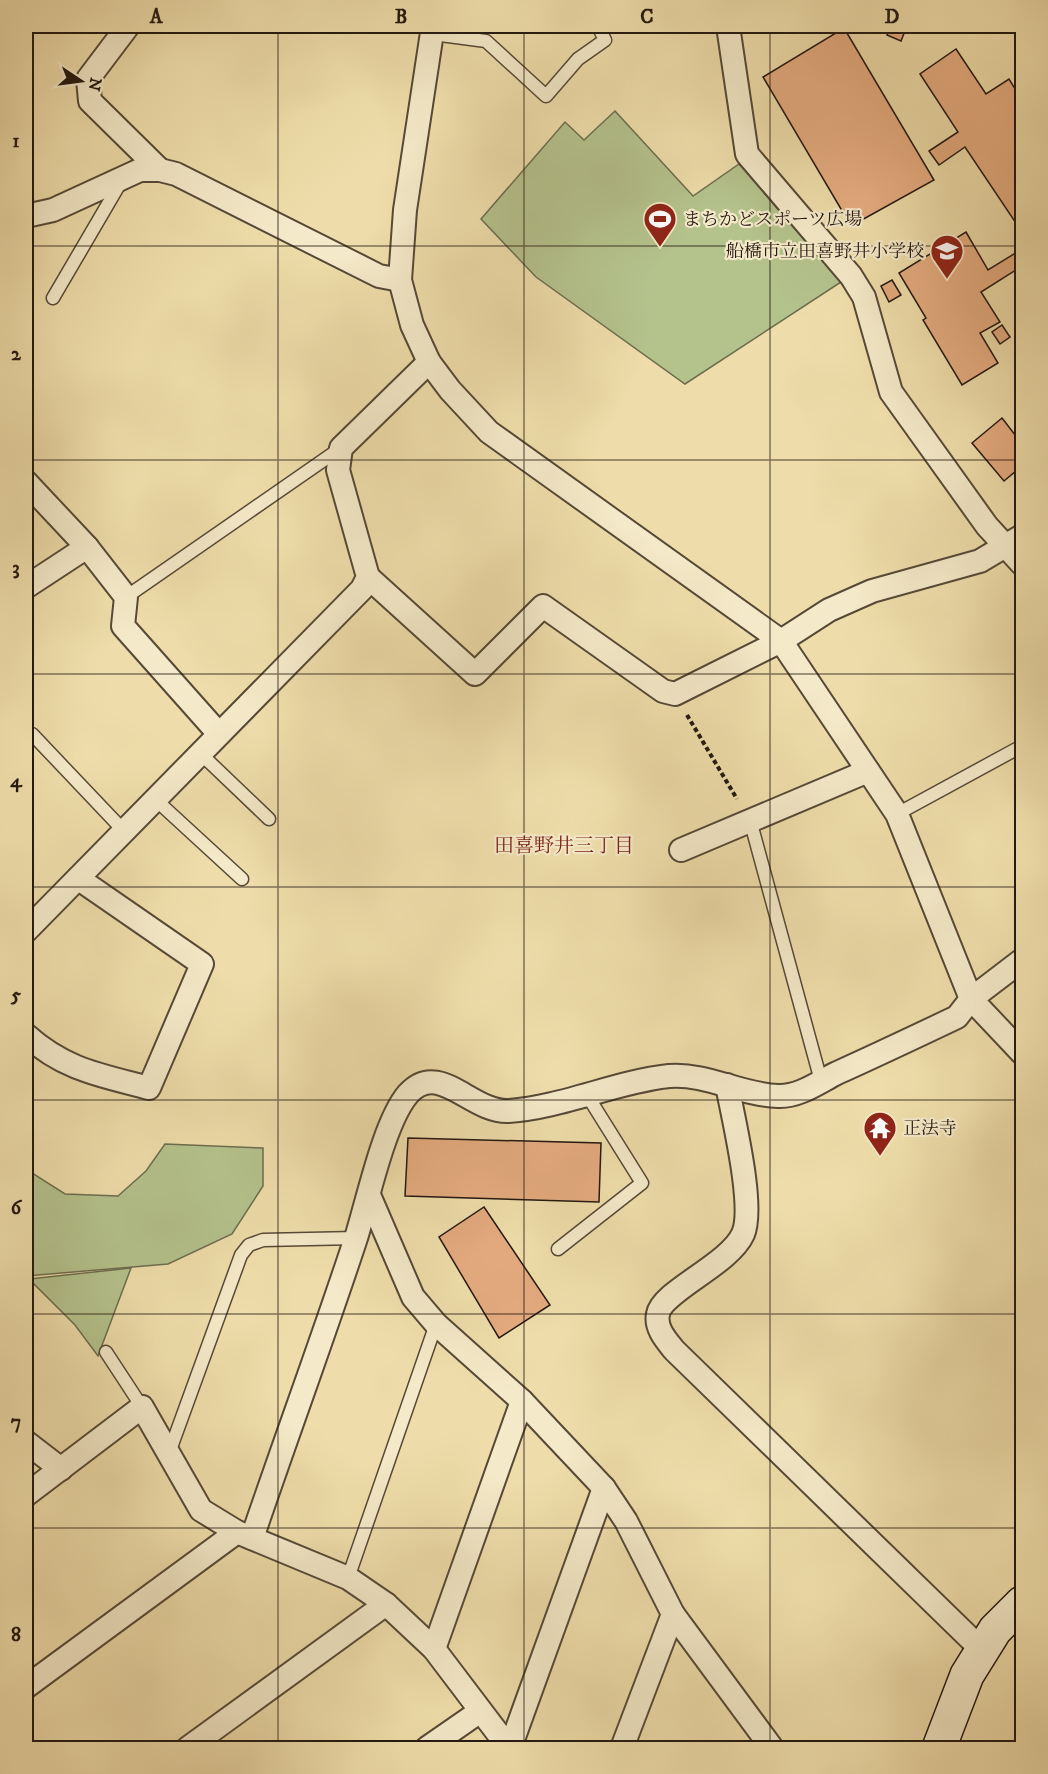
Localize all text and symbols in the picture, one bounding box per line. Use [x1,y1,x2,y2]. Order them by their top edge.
text: A [149,5,164,30]
text: B [395,5,407,30]
text: C [640,5,654,30]
text: D [885,5,900,30]
north arrow [51,51,111,111]
text: N [83,75,106,93]
text: 1 [12,129,20,154]
sports icon: まちかどスポーツ広場 [642,201,678,248]
place label: まちかどスポーツ広場 [683,209,862,231]
school or university icon: 船橋市立田喜野井小学校 [929,233,965,280]
place label: 船橋市立田喜野井小学校 [726,241,924,263]
text: 2 [11,342,22,367]
text: 3 [12,556,20,581]
text: 4 [10,769,23,794]
district label: 田喜野井三丁目 [494,834,634,859]
text: 5 [10,983,21,1008]
temple icon: 正法寺 [862,1110,898,1157]
place label: 正法寺 [903,1118,957,1140]
text: 6 [11,1196,23,1221]
text: 7 [11,1410,21,1435]
text: 8 [11,1623,21,1648]

